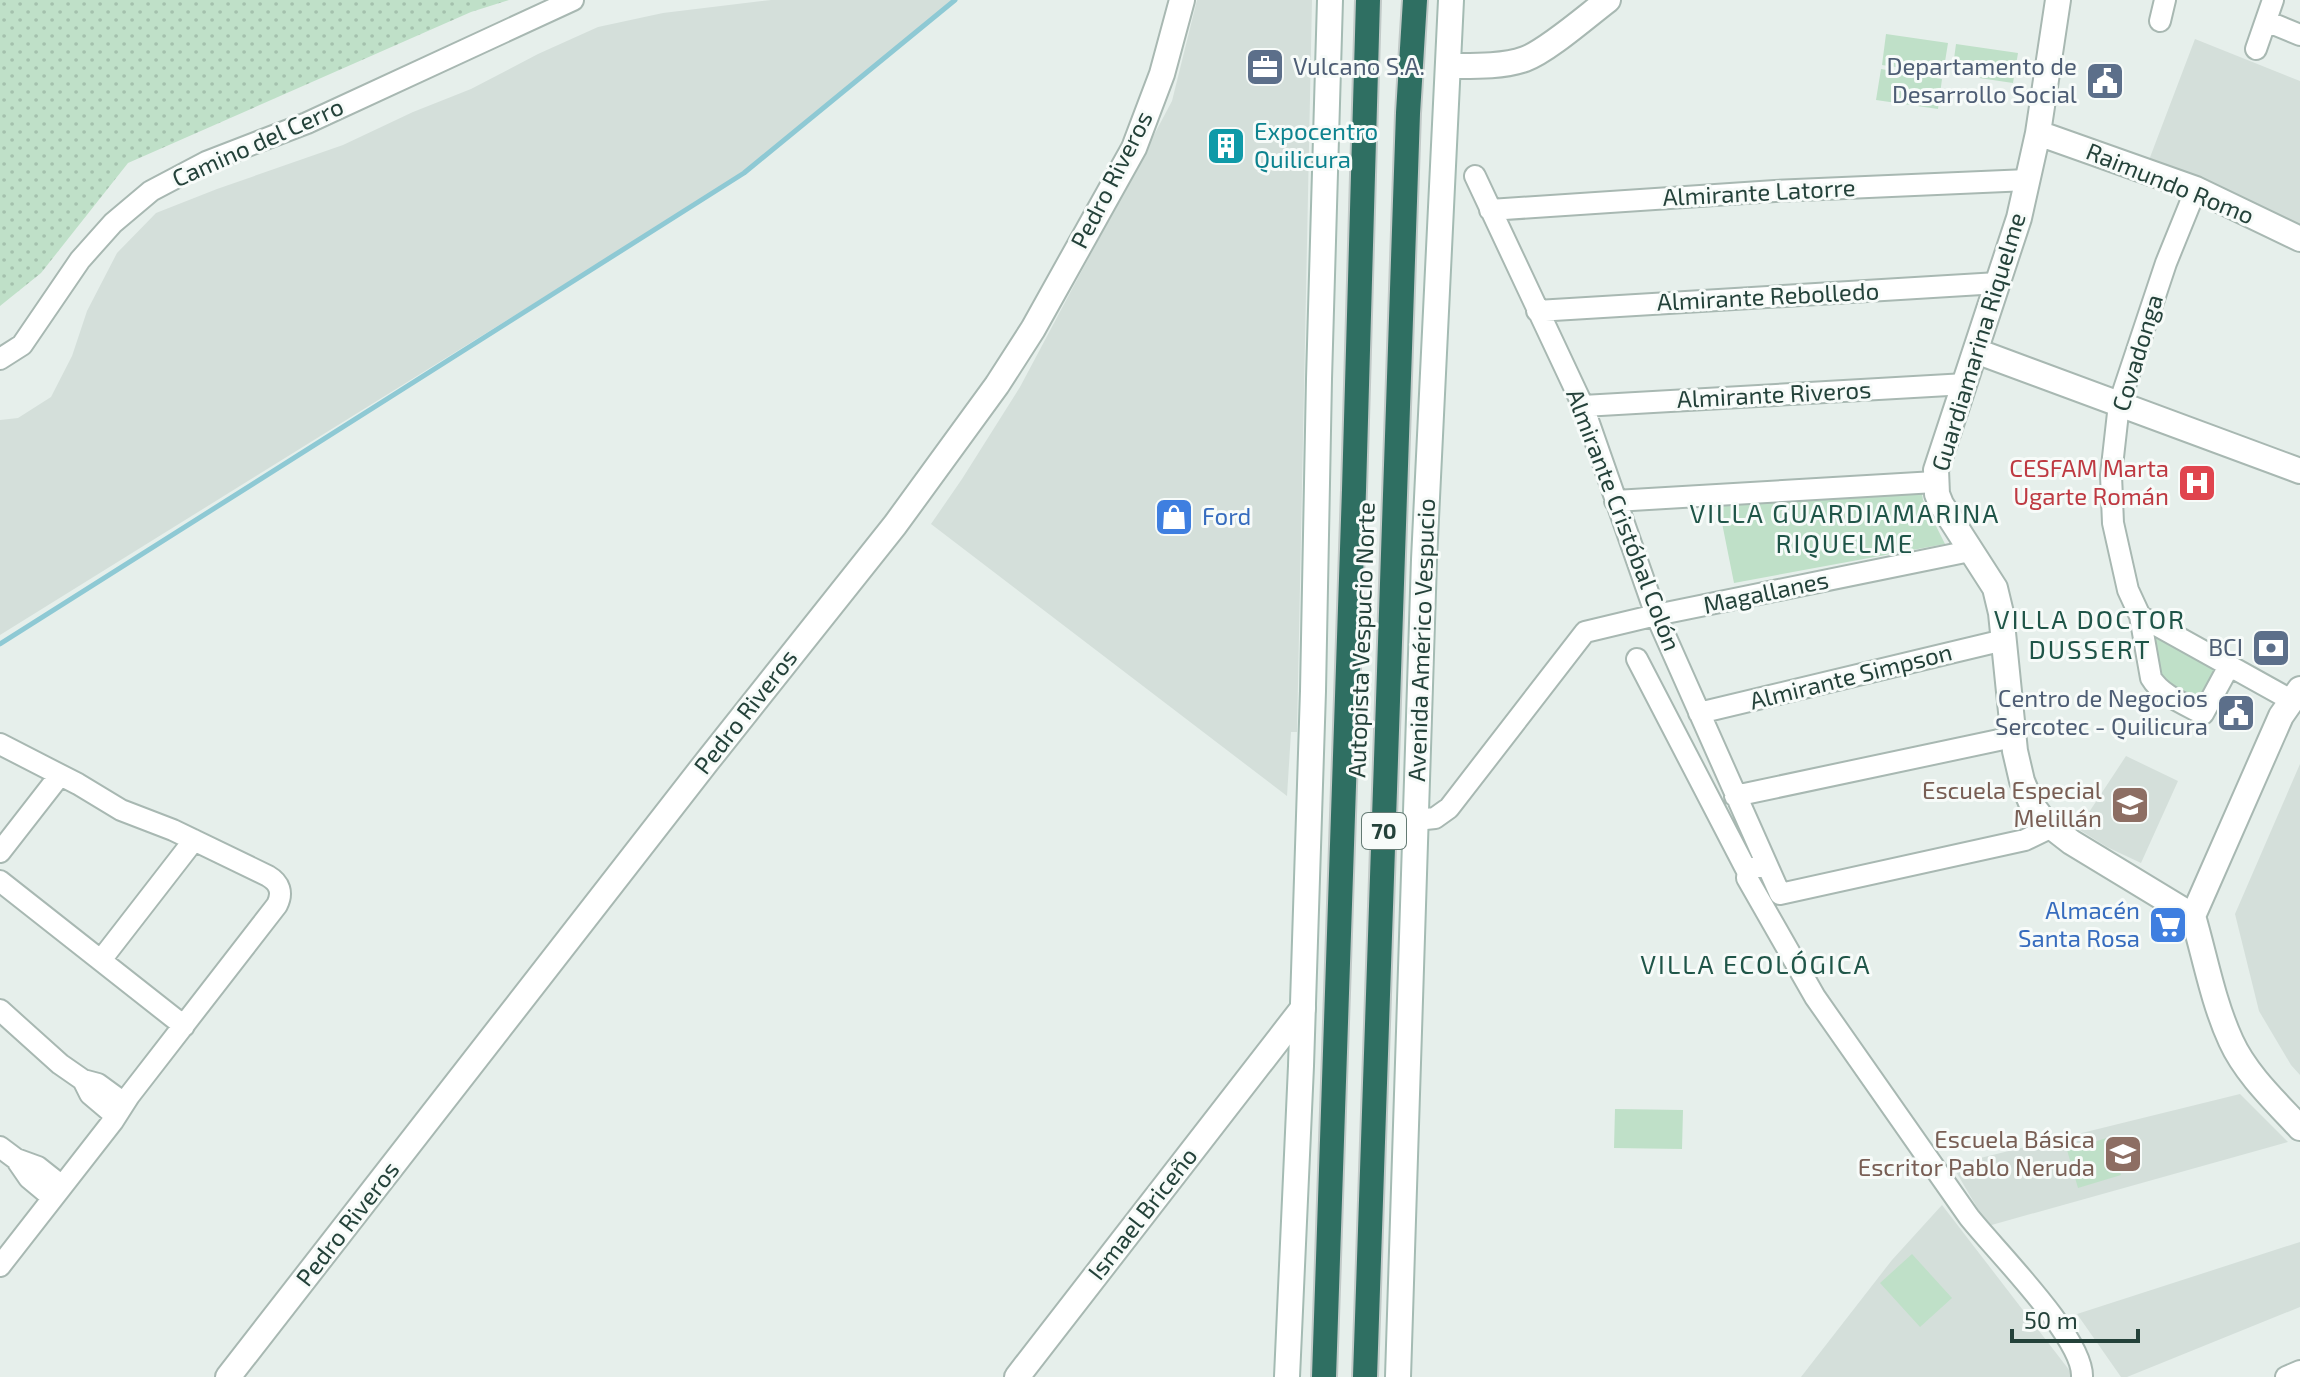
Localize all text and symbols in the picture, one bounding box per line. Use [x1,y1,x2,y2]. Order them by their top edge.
office icon: Vulcano S.A. [1244,46,1286,88]
place label: Vulcano S.A. [1293,51,1425,80]
place label: Departamento de Desarrollo Social [1887,51,2077,108]
public building icon: Departamento de Desarrollo Social [2084,60,2126,102]
street label: Camino del Cerro [167,91,348,192]
street label: Pedro Riveros [1064,106,1158,253]
place label: Expocentro Quilicura [1254,116,1378,173]
building icon: Expocentro Quilicura [1205,125,1247,167]
street label: Raimundo Romo [2082,136,2259,229]
street label: Almirante Latorre [1662,172,1856,211]
street label: Guardiamarina Riquelme [1924,209,2031,474]
street label: Almirante Rebolledo [1656,275,1880,316]
street label: Covadonga [2105,291,2168,415]
street label: Almirante Riveros [1676,374,1872,413]
street label: Almirante Cristóbal Colón [1561,384,1688,654]
place label: CESFAM Marta Ugarte Román [2009,453,2169,510]
hospital icon: CESFAM Marta Ugarte Román [2176,462,2218,504]
shop icon: Ford [1153,496,1195,538]
district label: VILLA GUARDIAMARINA RIQUELME [1689,497,2001,558]
street label: Avenida Américo Vespucio [1401,498,1440,782]
place label: Ford [1202,501,1251,530]
street label: Autopista Vespucio Norte [1341,502,1380,778]
street label: Magallanes [1700,564,1831,619]
district label: VILLA DOCTOR DUSSERT [1994,603,2186,664]
bank icon: BCI [2250,627,2292,669]
place label: BCI [2208,632,2243,661]
street label: Almirante Simpson [1747,636,1955,715]
street label: Pedro Riveros [687,643,803,779]
place label: Centro de Negocios Sercotec - Quilicura [1995,683,2208,740]
public building icon: Centro de Negocios Sercotec - Quilicura [2215,692,2257,734]
place label: Escuela Especial Melillán [1922,775,2102,832]
school or university icon: Escuela Especial Melillán [2109,784,2151,826]
road number: 70 [1362,813,1406,849]
place label: Almacén Santa Rosa [2018,895,2140,952]
supermarket icon: Almacén Santa Rosa [2147,904,2189,946]
district label: VILLA ECOLÓGICA [1640,948,1872,979]
place label: Escuela Básica Escritor Pablo Neruda [1858,1124,2095,1181]
school or university icon: Escuela Básica Escritor Pablo Neruda [2102,1133,2144,1175]
street label: Ismael Briceño [1081,1141,1202,1285]
street label: Pedro Riveros [289,1155,405,1291]
scale bar [2012,1293,2138,1343]
text: 50 m [2024,1305,2078,1334]

